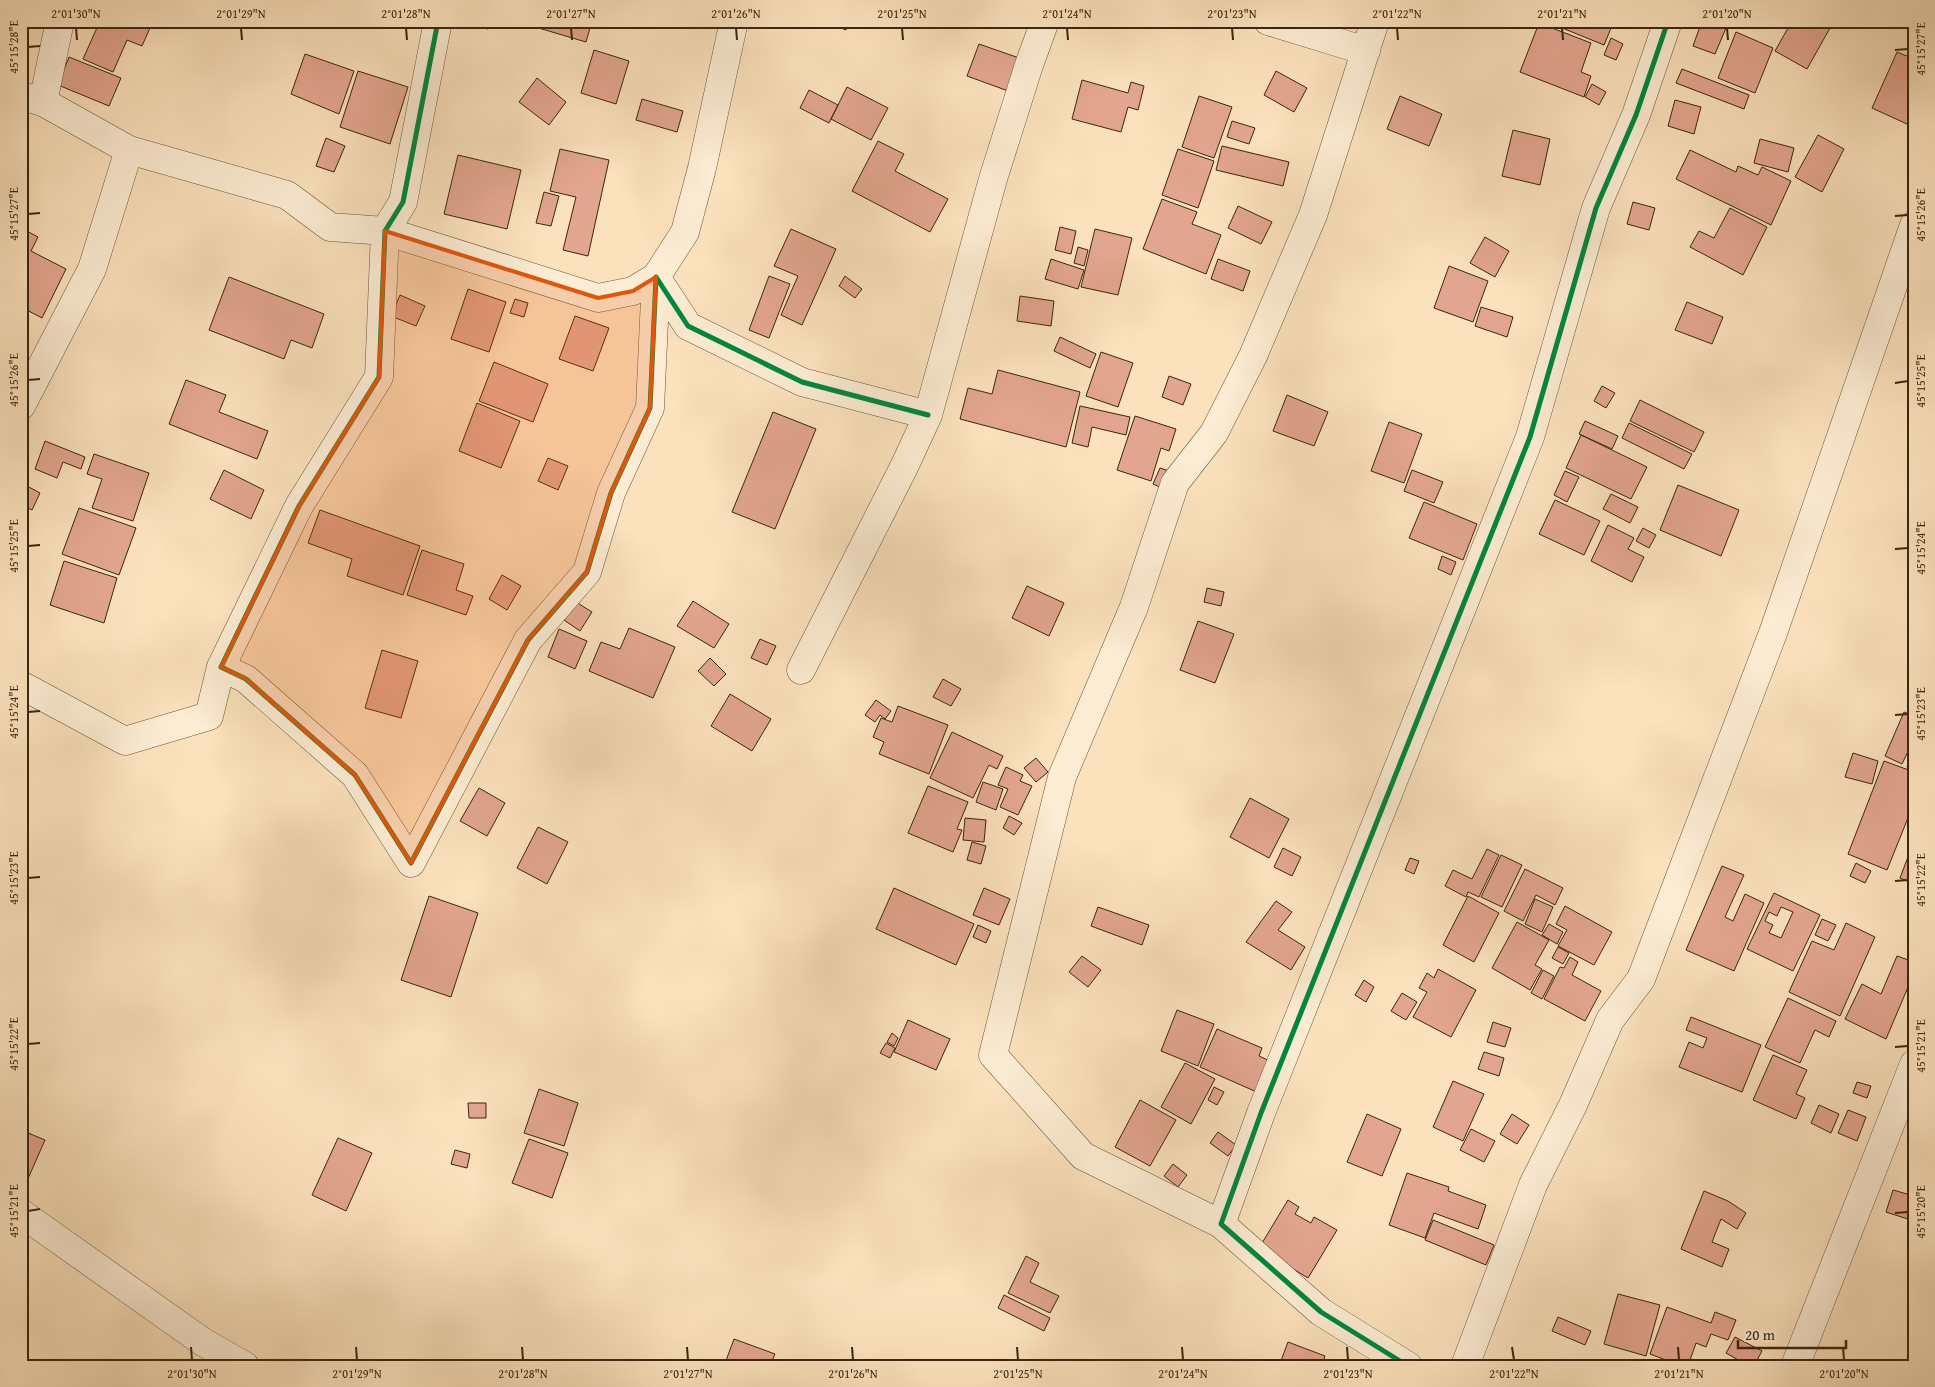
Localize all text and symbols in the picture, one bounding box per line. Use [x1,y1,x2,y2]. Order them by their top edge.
text: 2°01'30"N [51,5,101,22]
text: 2°01'29"N [216,5,266,22]
text: 2°01'28"N [381,5,431,22]
text: 2°01'27"N [546,5,596,22]
text: 2°01'26"N [711,5,761,22]
text: 2°01'25"N [877,5,927,22]
text: 2°01'24"N [1042,5,1092,22]
text: 2°01'23"N [1207,5,1257,22]
text: 2°01'22"N [1372,5,1422,22]
text: 2°01'21"N [1537,5,1587,22]
text: 2°01'20"N [1702,5,1752,22]
text: 45°15'28"E [5,20,22,74]
text: 45°15'27"E [1912,22,1929,76]
text: 45°15'27"E [5,187,22,241]
text: 45°15'26"E [1912,188,1929,242]
text: 45°15'26"E [5,353,22,407]
text: 45°15'25"E [1912,354,1929,408]
text: 45°15'25"E [5,519,22,573]
text: 45°15'24"E [1912,521,1929,575]
text: 45°15'24"E [5,685,22,739]
text: 45°15'23"E [1912,687,1929,741]
text: 45°15'23"E [5,851,22,905]
text: 45°15'22"E [1912,853,1929,907]
text: 45°15'22"E [5,1017,22,1071]
text: 45°15'21"E [1912,1019,1929,1073]
text: 45°15'21"E [5,1184,22,1238]
text: 45°15'20"E [1912,1185,1929,1239]
scale bar [1738,1317,1845,1349]
text: 20 m [1745,1324,1776,1345]
text: 2°01'30"N [167,1365,217,1382]
text: 2°01'29"N [332,1365,382,1382]
text: 2°01'28"N [498,1365,548,1382]
text: 2°01'27"N [663,1365,713,1382]
text: 2°01'26"N [828,1365,878,1382]
text: 2°01'25"N [993,1365,1043,1382]
text: 2°01'24"N [1158,1365,1208,1382]
text: 2°01'23"N [1323,1365,1373,1382]
text: 2°01'22"N [1489,1365,1539,1382]
text: 2°01'21"N [1654,1365,1704,1382]
text: 2°01'20"N [1819,1365,1869,1382]

